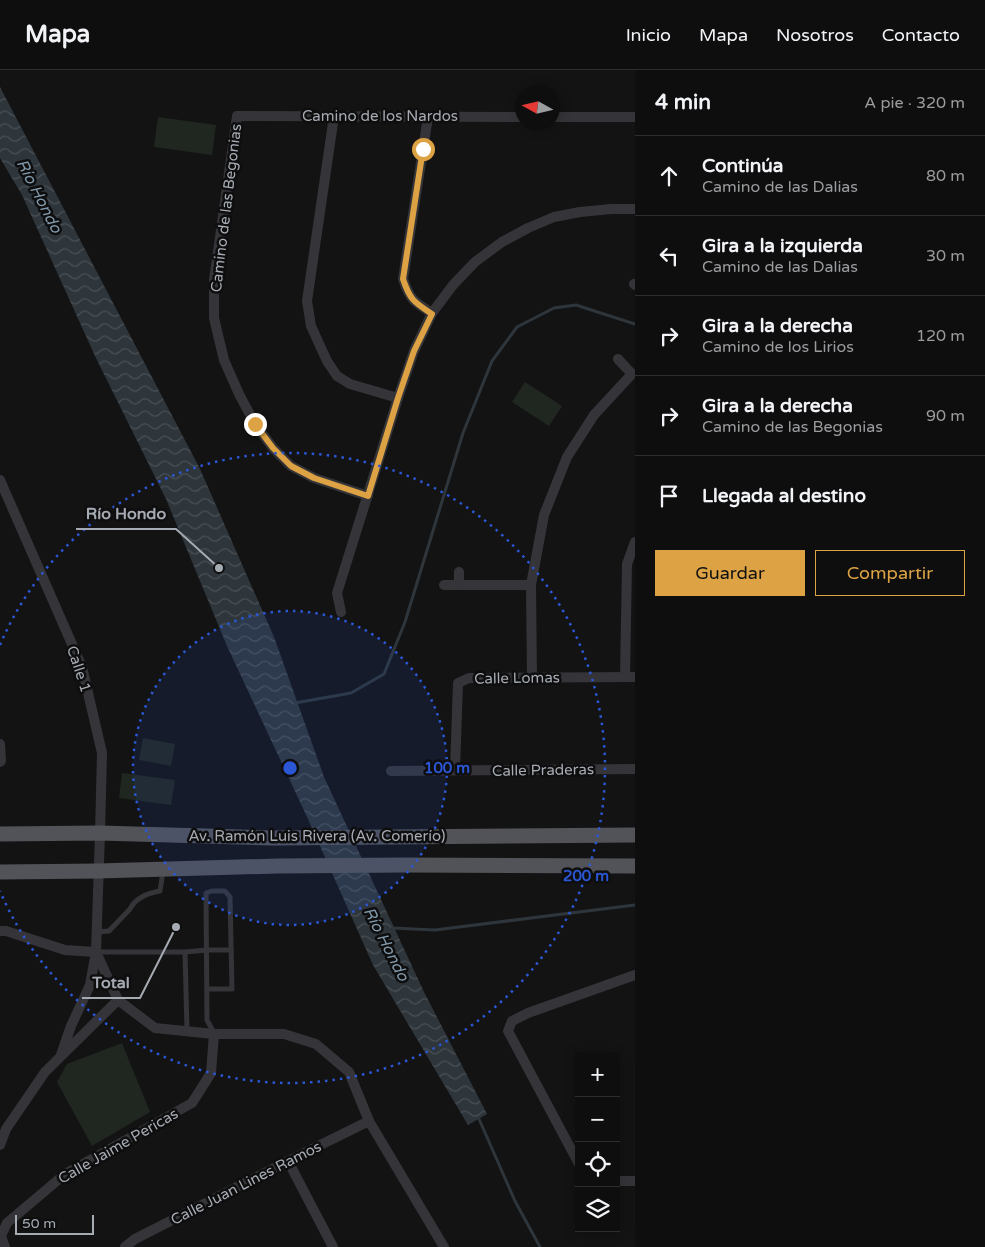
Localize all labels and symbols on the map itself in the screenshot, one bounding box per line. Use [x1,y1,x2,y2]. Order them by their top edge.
north arrow [515,85,560,130]
street label: Camino de los Nardos [302,107,458,125]
street label: Camino de las Begonias [207,123,245,293]
route start [412,138,435,161]
water label: Río Hondo [12,156,67,237]
route end [244,413,267,436]
callout: Río Hondo [76,498,176,529]
text: Río Hondo [86,504,166,524]
street label: Calle 1 [63,643,95,695]
street label: Calle Lomas [474,668,560,688]
centre of rings [281,759,299,777]
text: 100 m [424,759,470,777]
street label: Calle Praderas [492,760,594,780]
street label: Av. Ramón Luis Rivera (Av. Comerío) [188,827,446,845]
text: 200 m [563,867,609,885]
water label: Río Hondo [359,904,414,985]
callout: Total [82,967,140,998]
text: Total [91,973,130,993]
street label: Calle Jaime Pericas [55,1104,181,1188]
street label: Calle Juan Lines Ramos [168,1137,324,1229]
scale bar [15,1212,94,1235]

